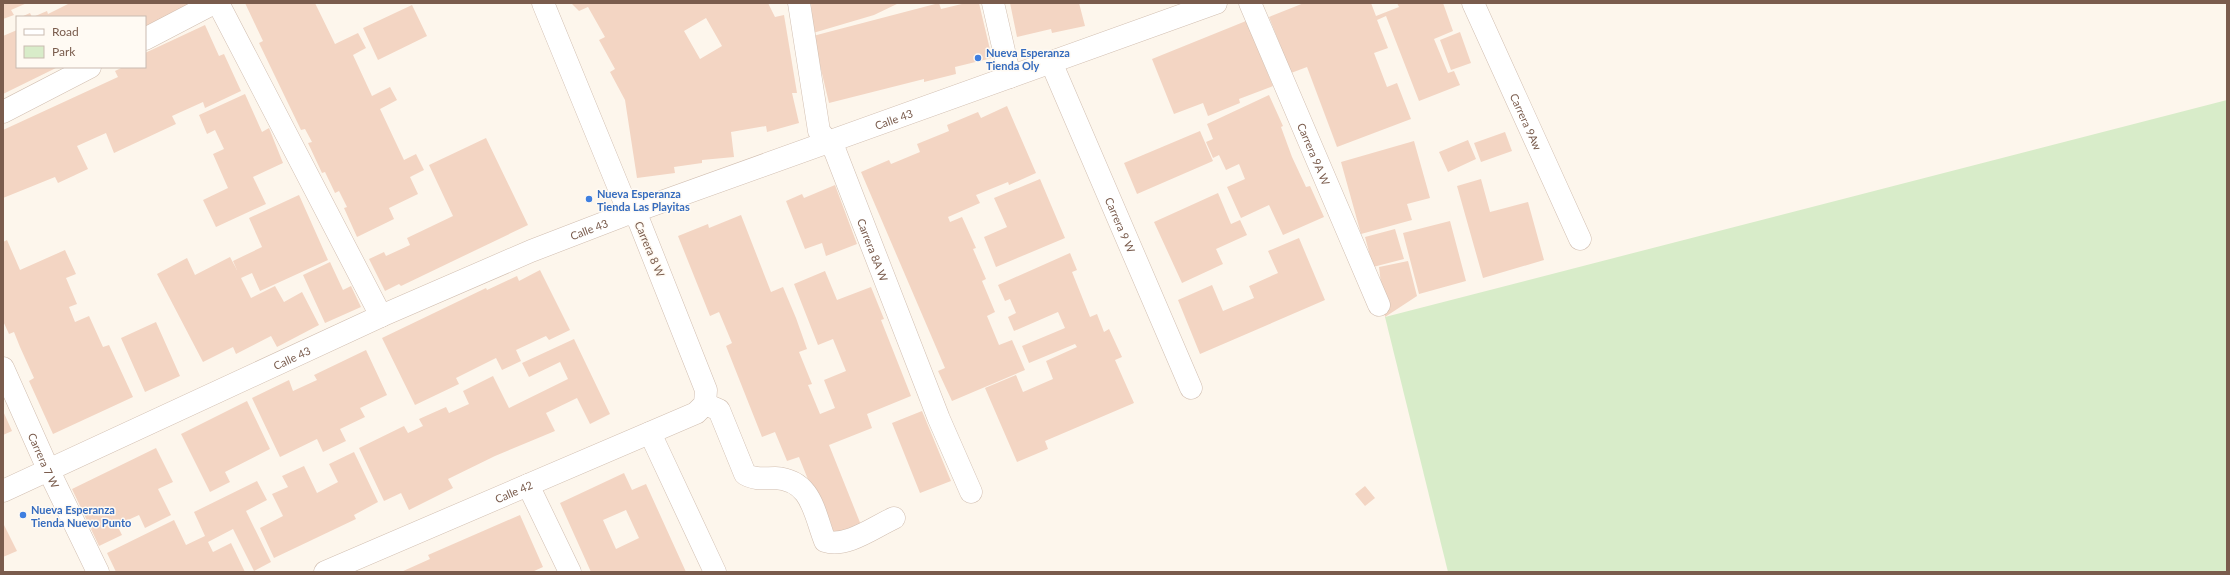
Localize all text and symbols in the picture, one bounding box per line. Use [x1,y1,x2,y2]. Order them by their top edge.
legend [16,16,146,68]
text: Road [52,24,79,39]
text: Park [52,44,76,59]
place label: Nueva Esperanza Tienda Oly [986,46,1070,72]
marker: Nueva Esperanza Tienda Oly [973,53,983,63]
street label: Carrera 9Aw [1508,91,1545,152]
street label: Calle 43 [873,106,914,131]
street label: Carrera 9A W [1295,121,1334,187]
place label: Nueva Esperanza Tienda Las Playitas [597,187,690,213]
marker: Nueva Esperanza Tienda Las Playitas [584,194,594,204]
street label: Carrera 9 W [1103,195,1139,255]
street label: Calle 43 [568,216,610,242]
street label: Carrera 8A W [855,216,892,283]
street label: Carrera 8 W [632,219,668,279]
street label: Calle 43 [271,343,312,372]
street label: Carrera 7 W [26,431,63,490]
street label: Calle 42 [493,477,534,505]
place label: Nueva Esperanza Tienda Nuevo Punto [31,503,131,529]
marker: Nueva Esperanza Tienda Nuevo Punto [18,510,28,520]

